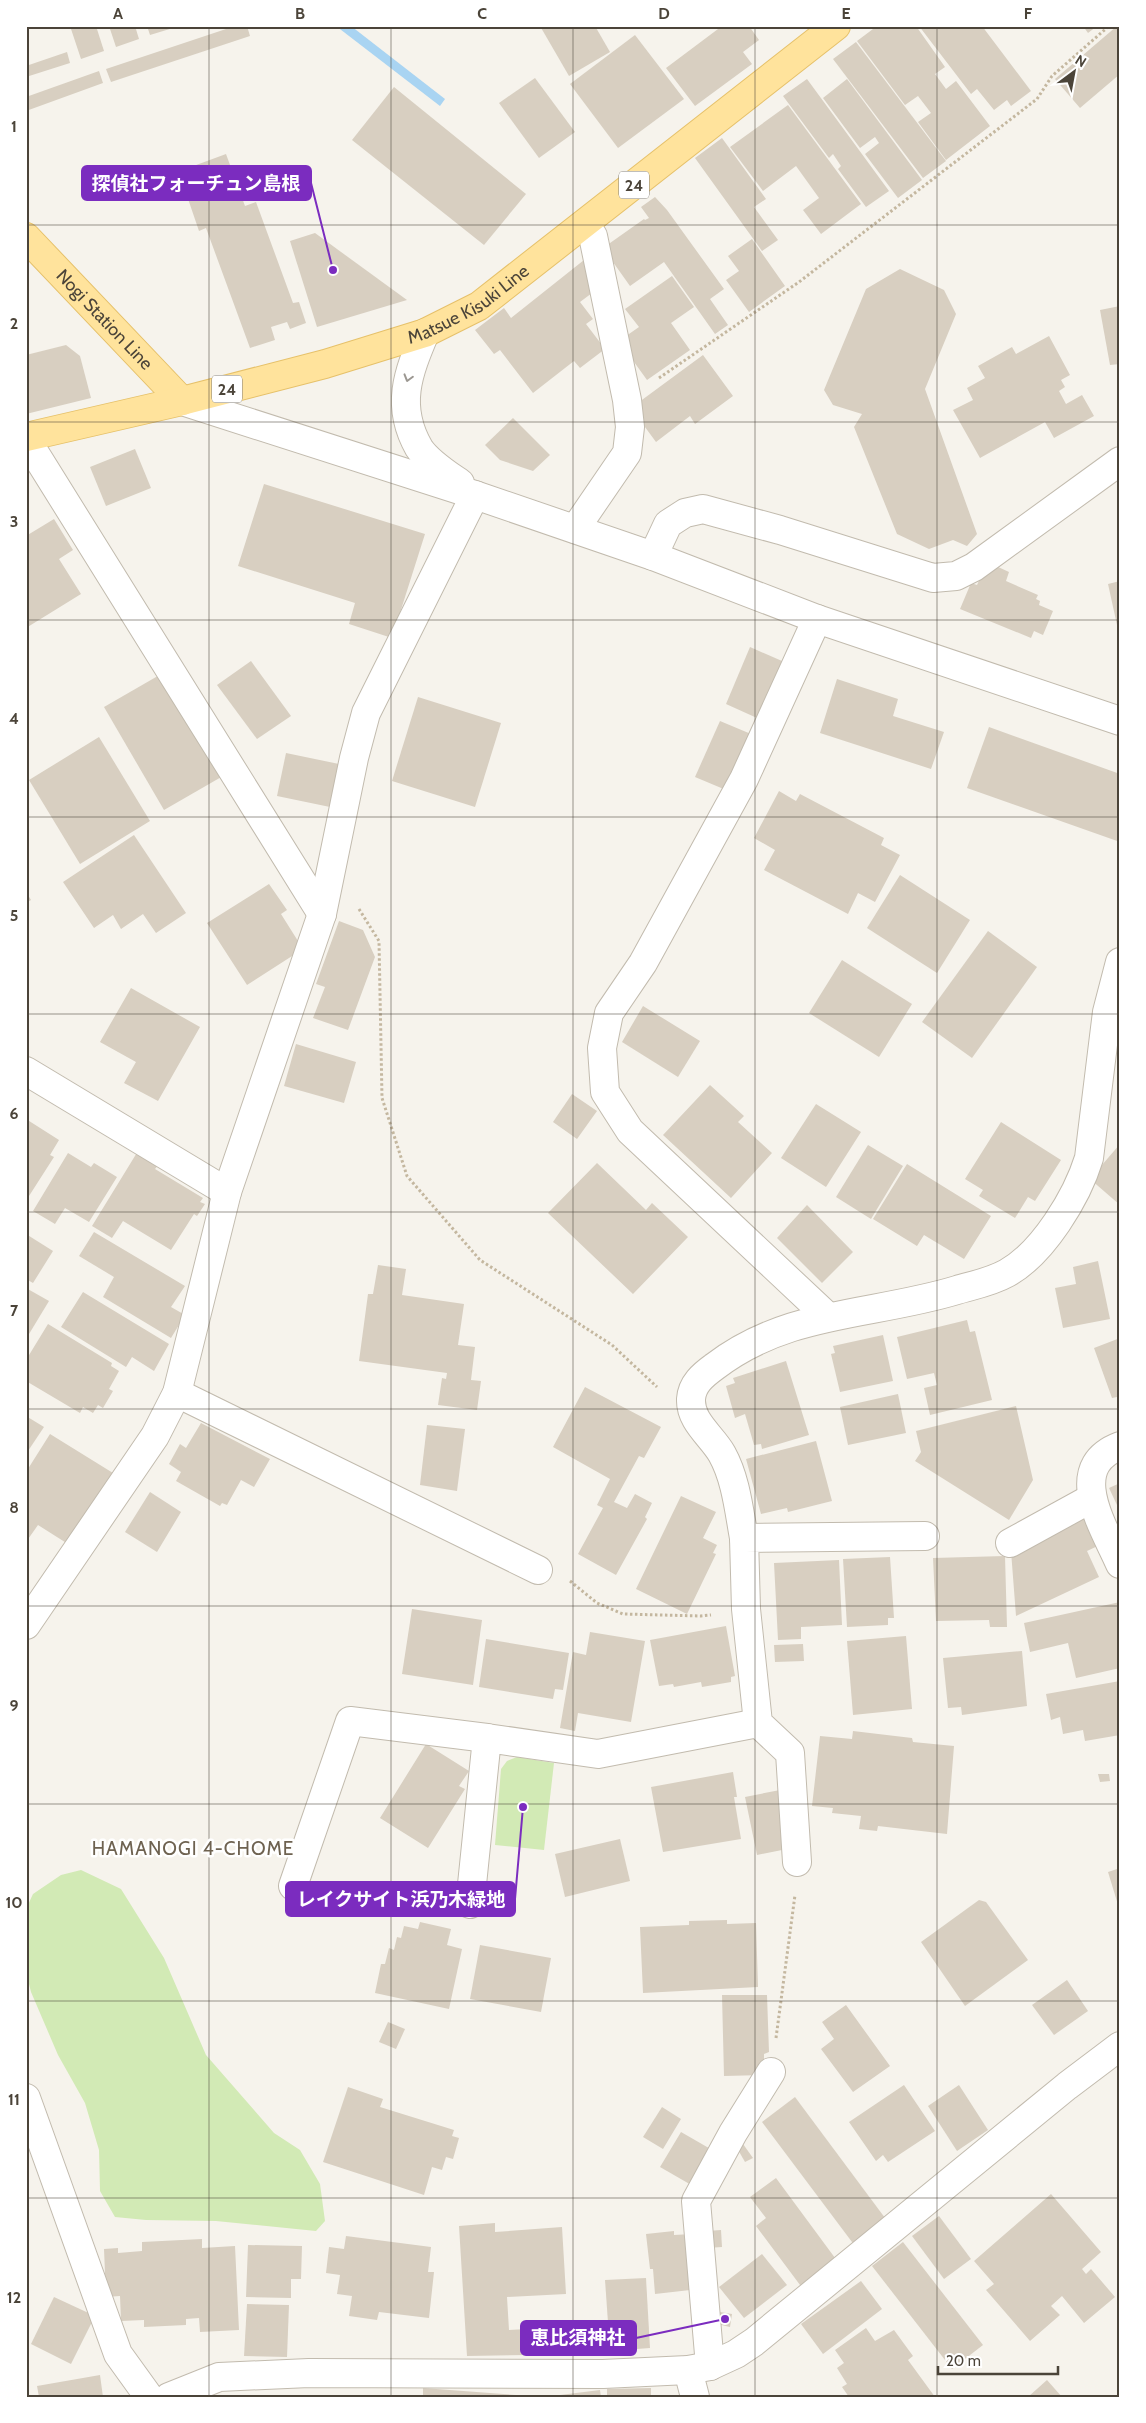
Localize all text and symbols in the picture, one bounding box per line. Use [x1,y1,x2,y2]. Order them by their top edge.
text: A [113,4,123,23]
text: B [295,4,305,23]
text: C [477,4,487,23]
text: D [658,4,670,23]
text: E [841,4,851,23]
text: F [1024,4,1033,23]
north arrow [1048,48,1098,98]
text: N [1072,51,1090,71]
text: 1 [11,117,17,136]
callout: 探偵社フォーチュン島根 [82,166,311,200]
text: 探偵社フォーチュン島根 [91,172,301,195]
road number: 24 [619,172,649,198]
street label: Matsue Kisuki Line [405,260,533,349]
street label: Nogi Station Line [52,265,157,374]
text: 2 [10,314,18,333]
one-way arrow [404,374,414,382]
road number: 24 [212,376,242,402]
text: 3 [10,512,18,531]
text: 4 [9,709,19,728]
text: 5 [10,906,18,925]
text: 6 [10,1104,19,1123]
text: 7 [10,1301,19,1320]
text: 8 [9,1498,19,1517]
text: 9 [10,1696,19,1715]
district label: HAMANOGI 4-CHOME [92,1837,294,1860]
callout: レイクサイト浜乃木緑地 [286,1882,515,1916]
text: レイクサイト浜乃木緑地 [297,1888,505,1911]
text: 10 [5,1893,23,1912]
text: 11 [8,2090,20,2109]
text: 12 [7,2288,21,2307]
callout: 恵比須神社 [521,2321,636,2355]
text: 恵比須神社 [530,2326,626,2349]
scale bar [938,2343,1058,2375]
text: 20 m [946,2352,981,2370]

